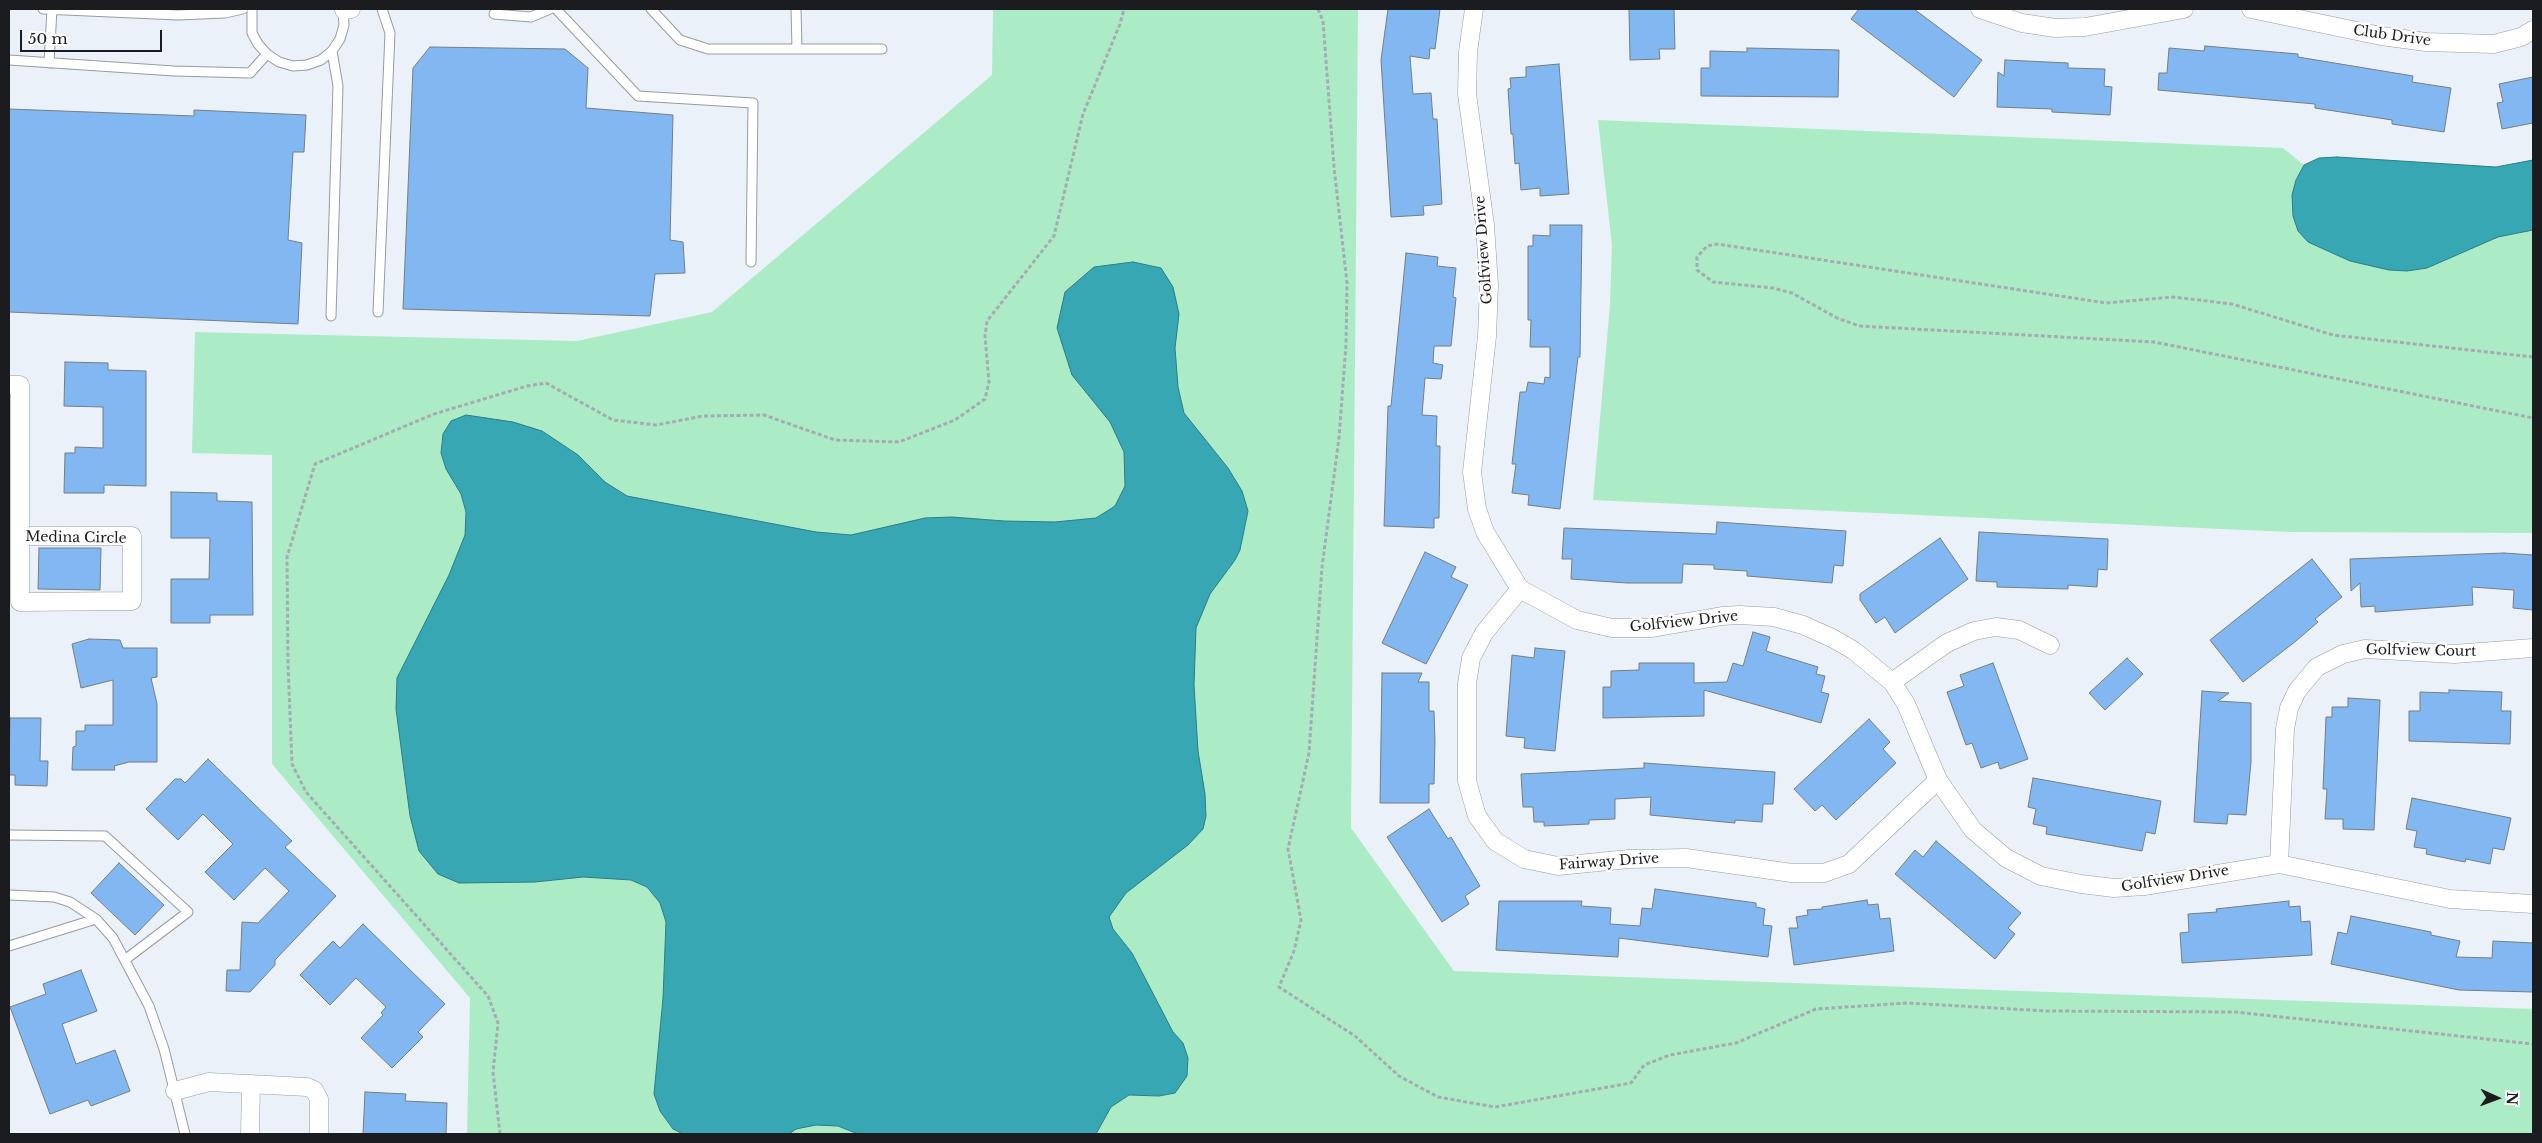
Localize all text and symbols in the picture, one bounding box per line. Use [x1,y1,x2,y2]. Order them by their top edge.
scale bar [22,20,165,52]
street label: Club Drive [2352,22,2432,50]
text: 50 m [28,29,68,48]
street label: Golfview Drive [1472,195,1496,305]
street label: Medina Circle [25,529,127,547]
street label: Golfview Drive [1629,608,1739,636]
street label: Golfview Court [2366,642,2476,660]
street label: Fairway Drive [1558,850,1660,874]
street label: Golfview Drive [2120,862,2230,896]
north arrow [2472,1073,2522,1123]
text: N [2503,1092,2521,1105]

